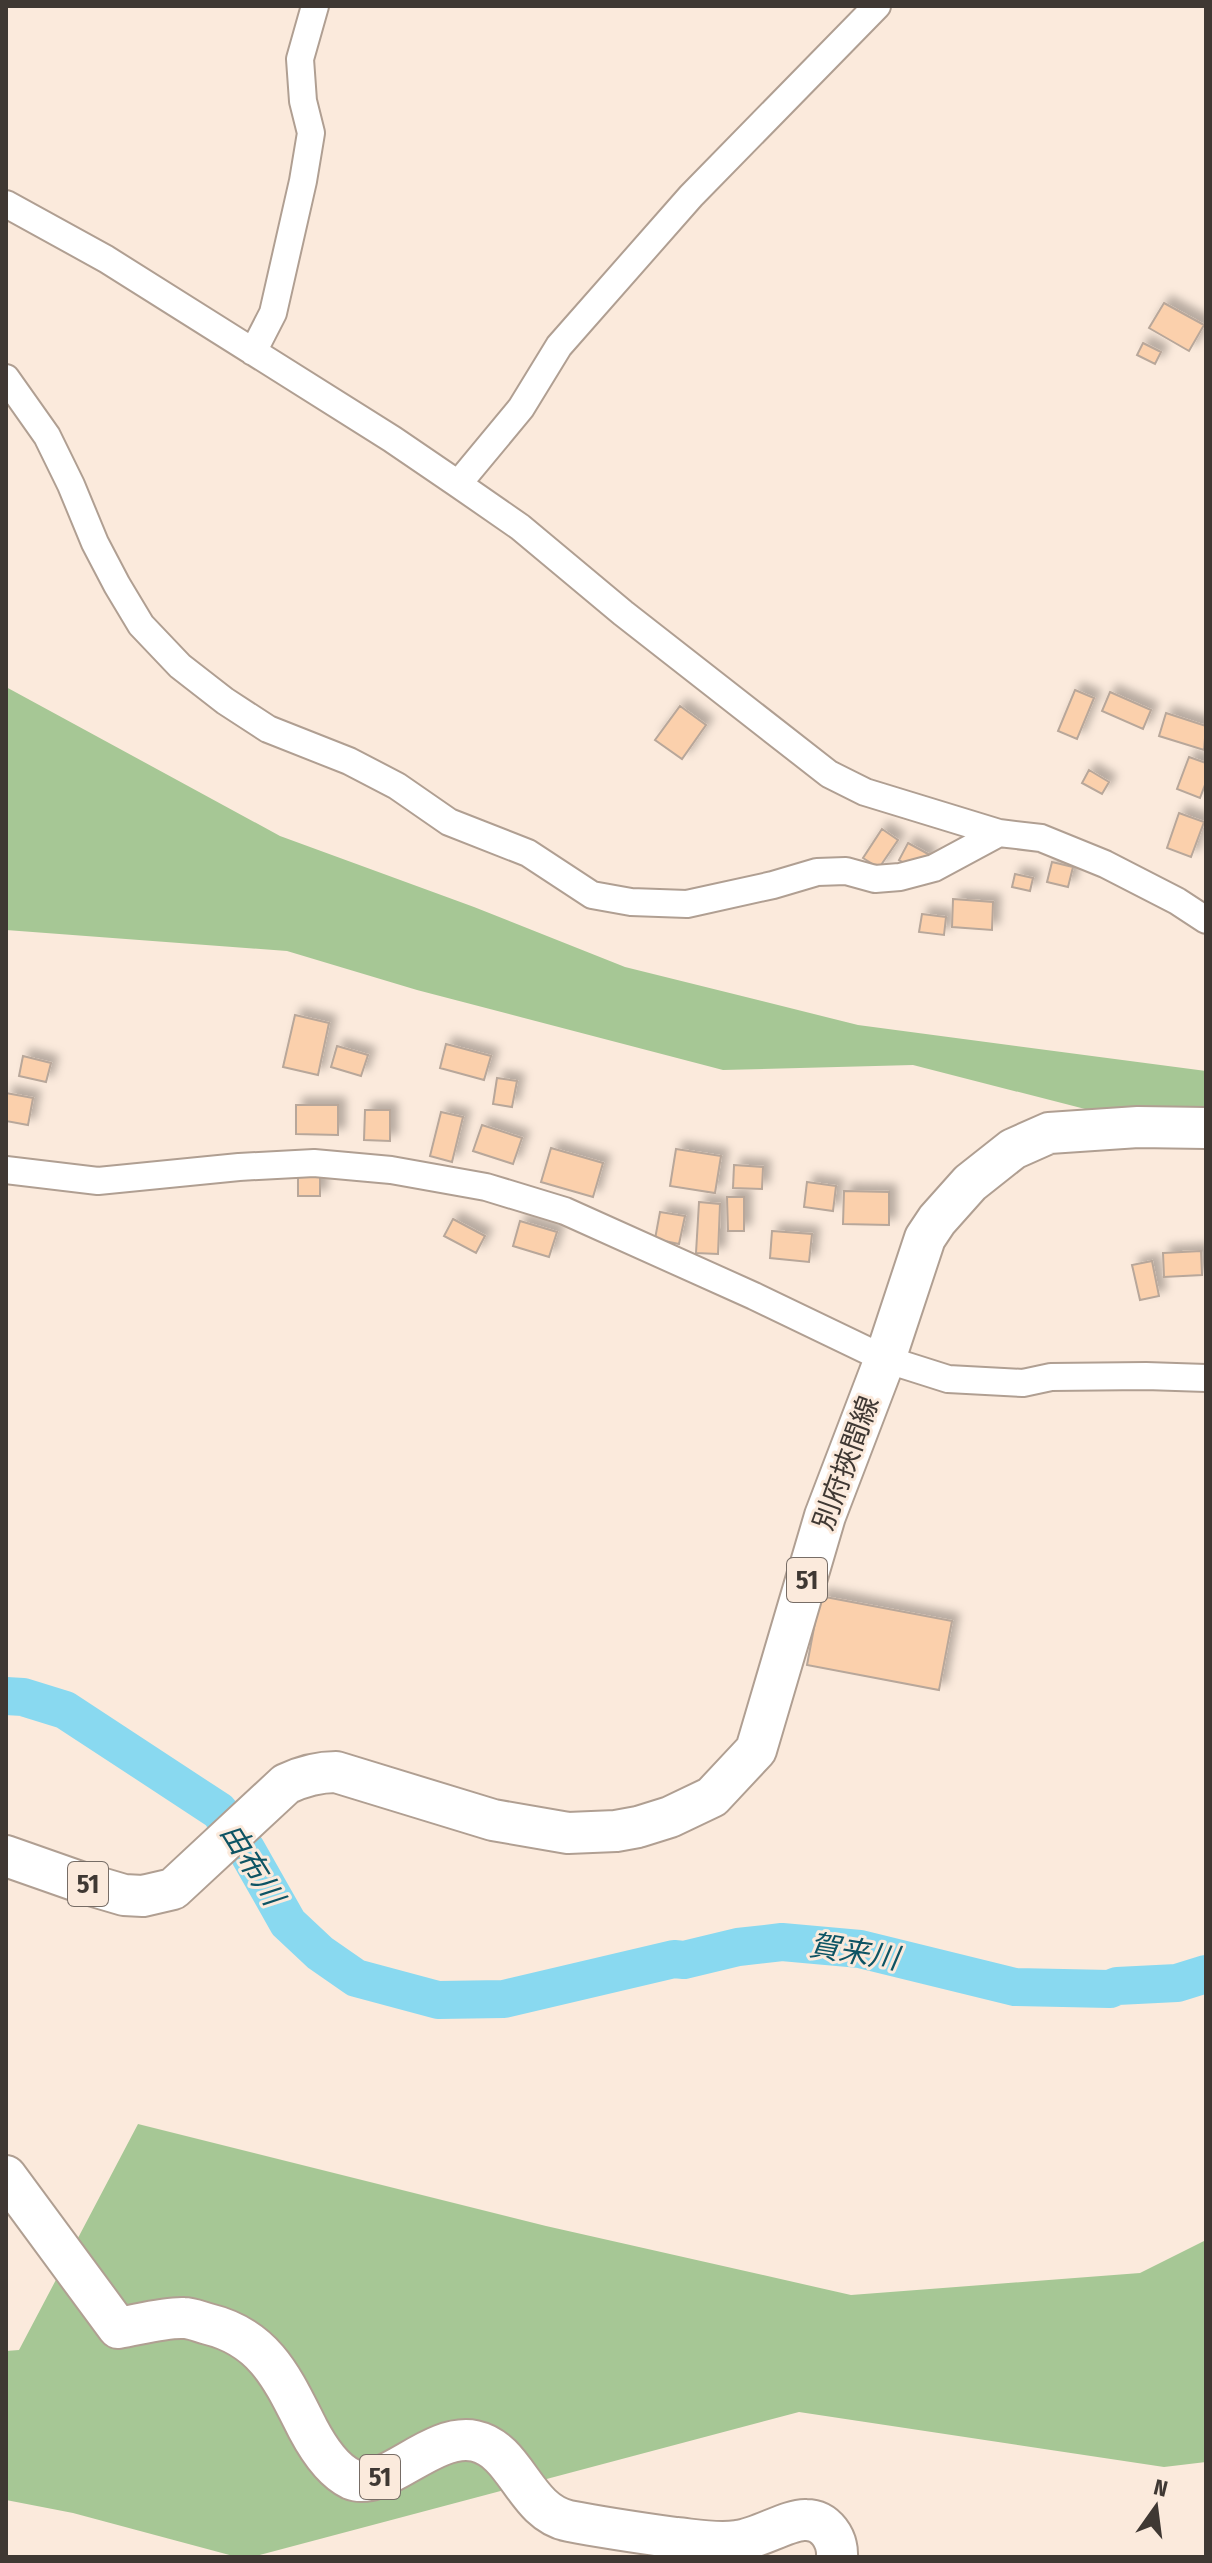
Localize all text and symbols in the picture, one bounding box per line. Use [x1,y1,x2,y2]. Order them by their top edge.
street label: 別府挾間線 [807,1392,885,1534]
road number: 51 [787,1558,827,1602]
water label: 由布川 [213,1816,293,1914]
road number: 51 [68,1862,108,1906]
water label: 賀来川 [807,1927,904,1977]
road number: 51 [360,2455,400,2499]
north arrow [1116,2467,1196,2547]
text: N [1151,2473,1170,2503]

